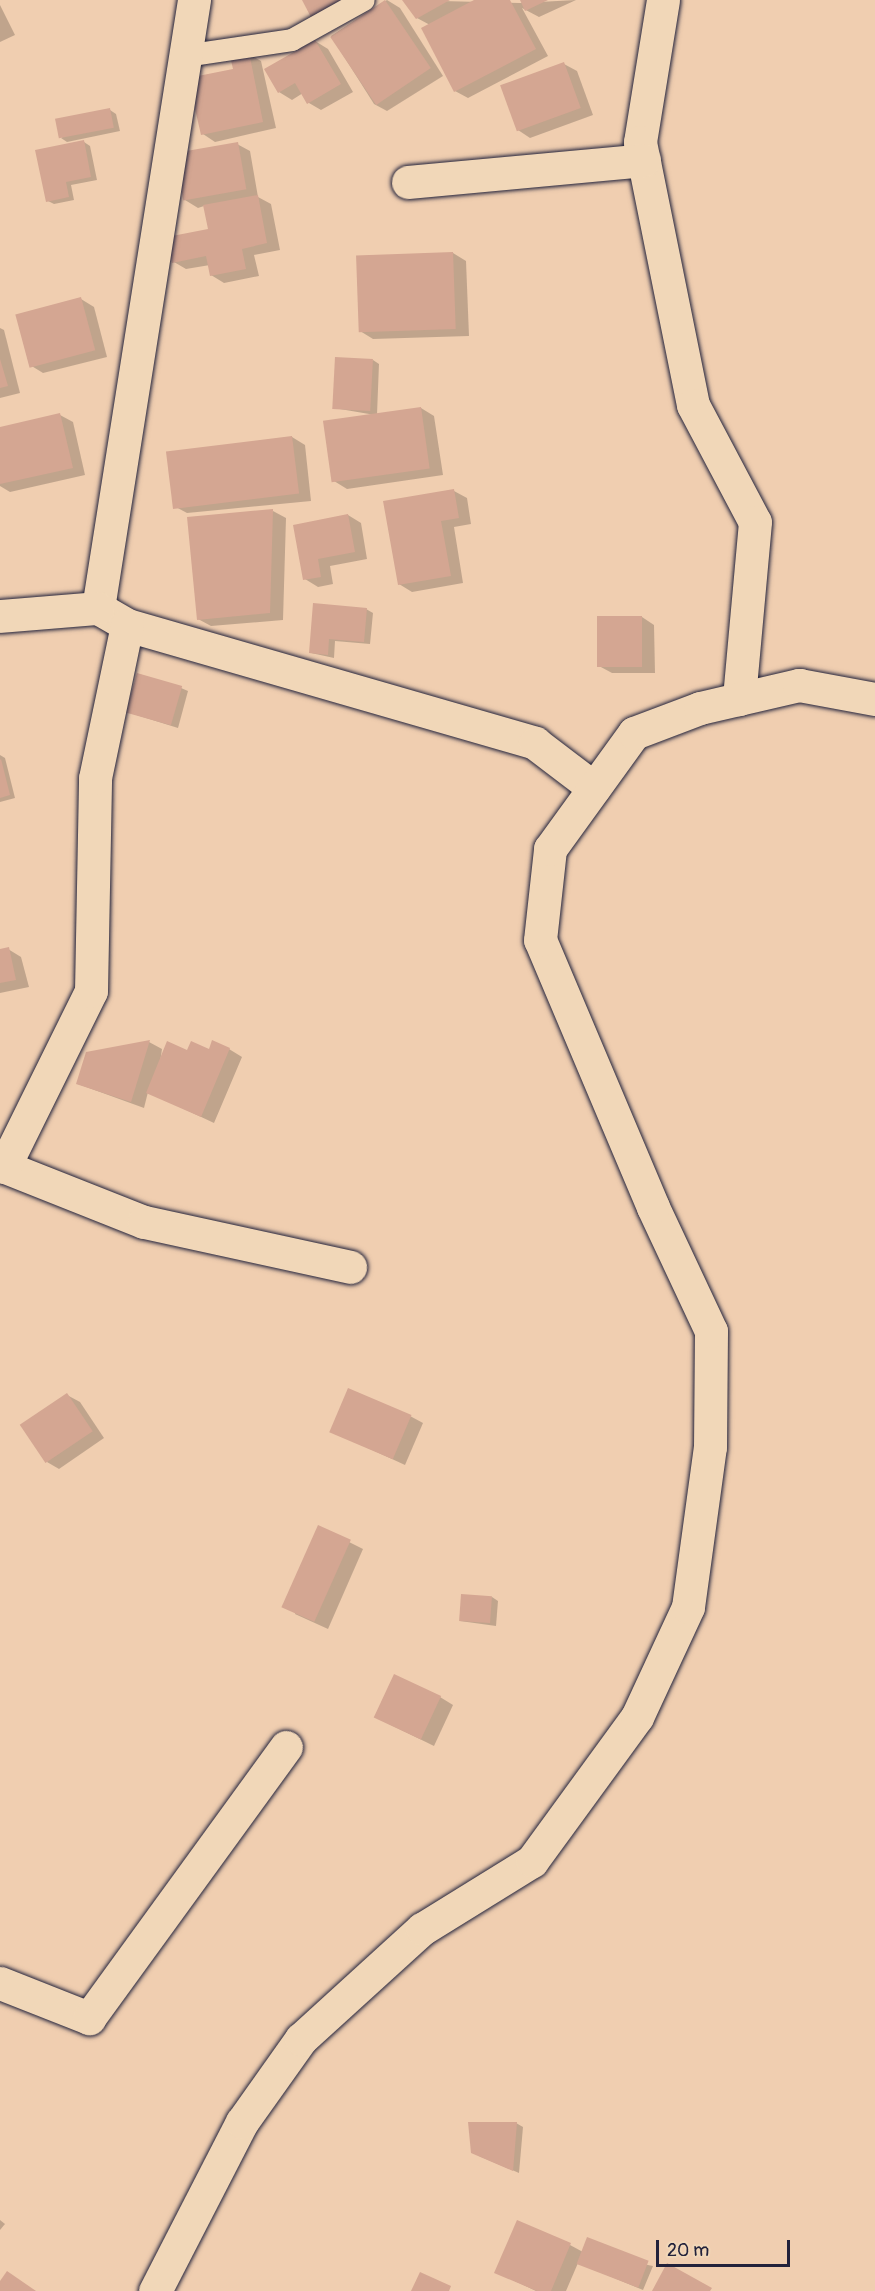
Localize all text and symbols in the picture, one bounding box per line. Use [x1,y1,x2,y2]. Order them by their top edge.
scale bar [659,2228,792,2266]
text: 20 m [667,2239,709,2262]

